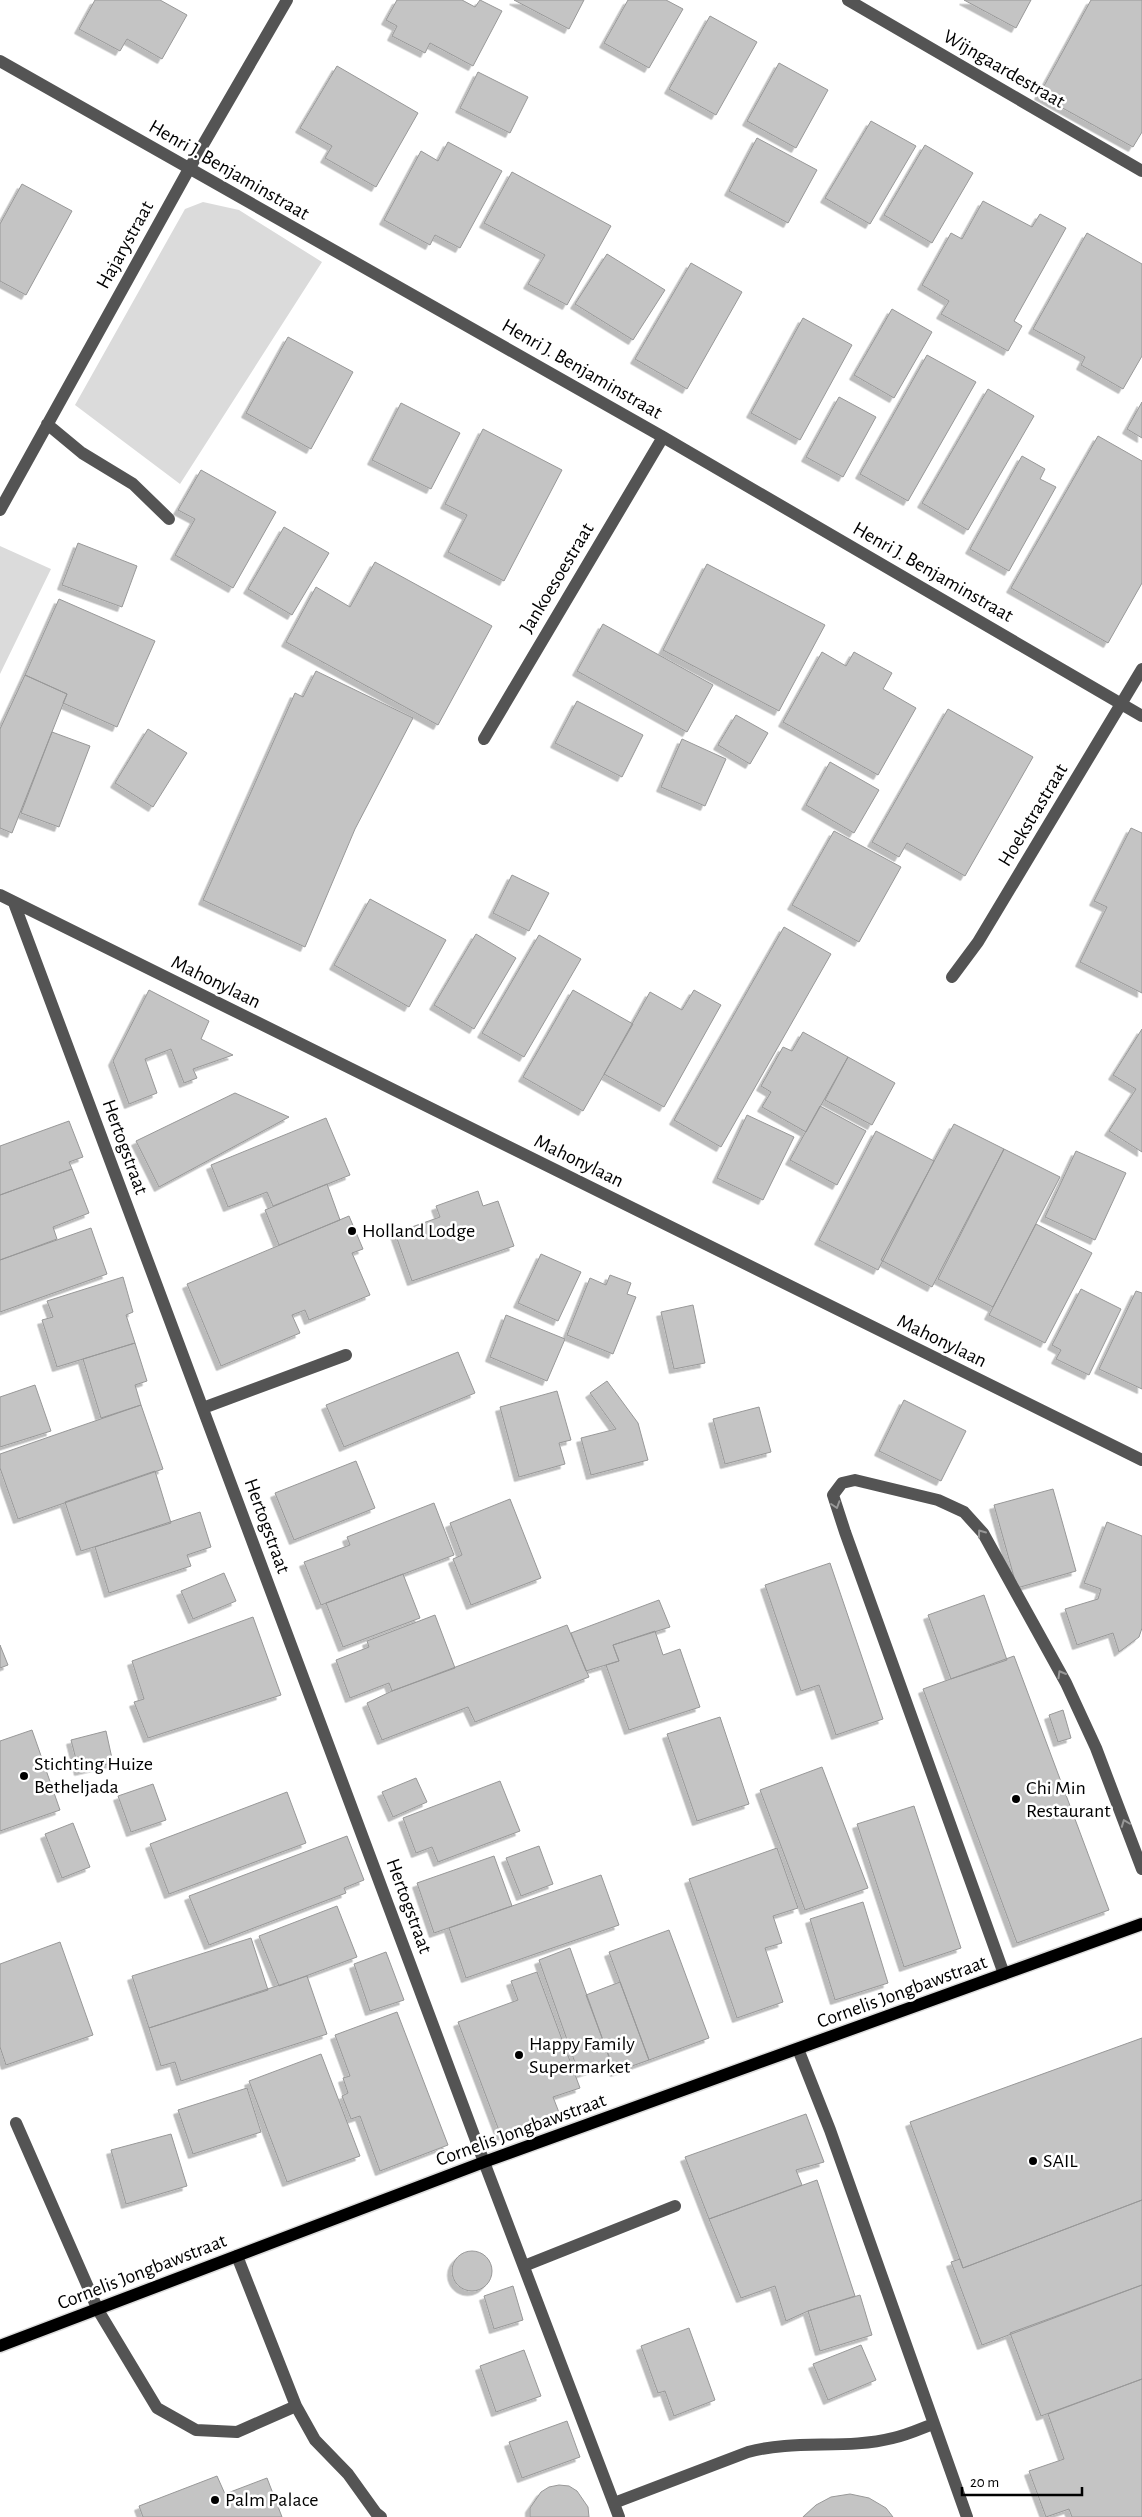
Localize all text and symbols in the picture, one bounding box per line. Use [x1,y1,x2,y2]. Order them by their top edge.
street label: Wijngaardestraat [940,26,1069,112]
street label: Henri J. Benjaminstraat [146,116,313,224]
street label: Hajarystraat [93,197,158,292]
street label: Henri J. Benjaminstraat [499,315,666,423]
street label: Henri J. Benjaminstraat [850,518,1017,626]
street label: Jankoesoestraat [516,519,598,636]
street label: Hoekstrastraat [995,760,1072,870]
street label: Mahonylaan [168,952,264,1012]
street label: Hertogstraat [99,1097,152,1198]
street label: Mahonylaan [531,1131,627,1191]
place label: Holland Lodge [362,1221,475,1241]
marker: Holland Lodge [346,1225,358,1237]
street label: Mahonylaan [894,1311,990,1371]
street label: Hertogstraat [241,1476,294,1577]
one-way arrow [831,1500,841,1509]
one-way arrow [979,1530,987,1539]
one-way arrow [1057,1671,1067,1680]
place label: Stichting Huize Betheljada [34,1754,153,1797]
marker: Stichting Huize Betheljada [18,1770,30,1782]
place label: Chi Min Restaurant [1026,1778,1111,1821]
marker: Chi Min Restaurant [1010,1793,1022,1805]
one-way arrow [1121,1820,1131,1828]
street label: Hertogstraat [383,1856,436,1957]
street label: Cornelis Jongbawstraat [814,1952,990,2032]
place label: Happy Family Supermarket [529,2034,635,2077]
marker: Happy Family Supermarket [513,2049,525,2061]
street label: Cornelis Jongbawstraat [433,2090,609,2170]
place label: SAIL [1043,2151,1078,2171]
marker: SAIL [1027,2155,1039,2167]
street label: Cornelis Jongbawstraat [55,2230,230,2313]
scale bar [962,2464,1082,2496]
text: 20 m [970,2475,999,2490]
place label: Palm Palace [225,2490,319,2510]
marker: Palm Palace [209,2494,221,2506]

